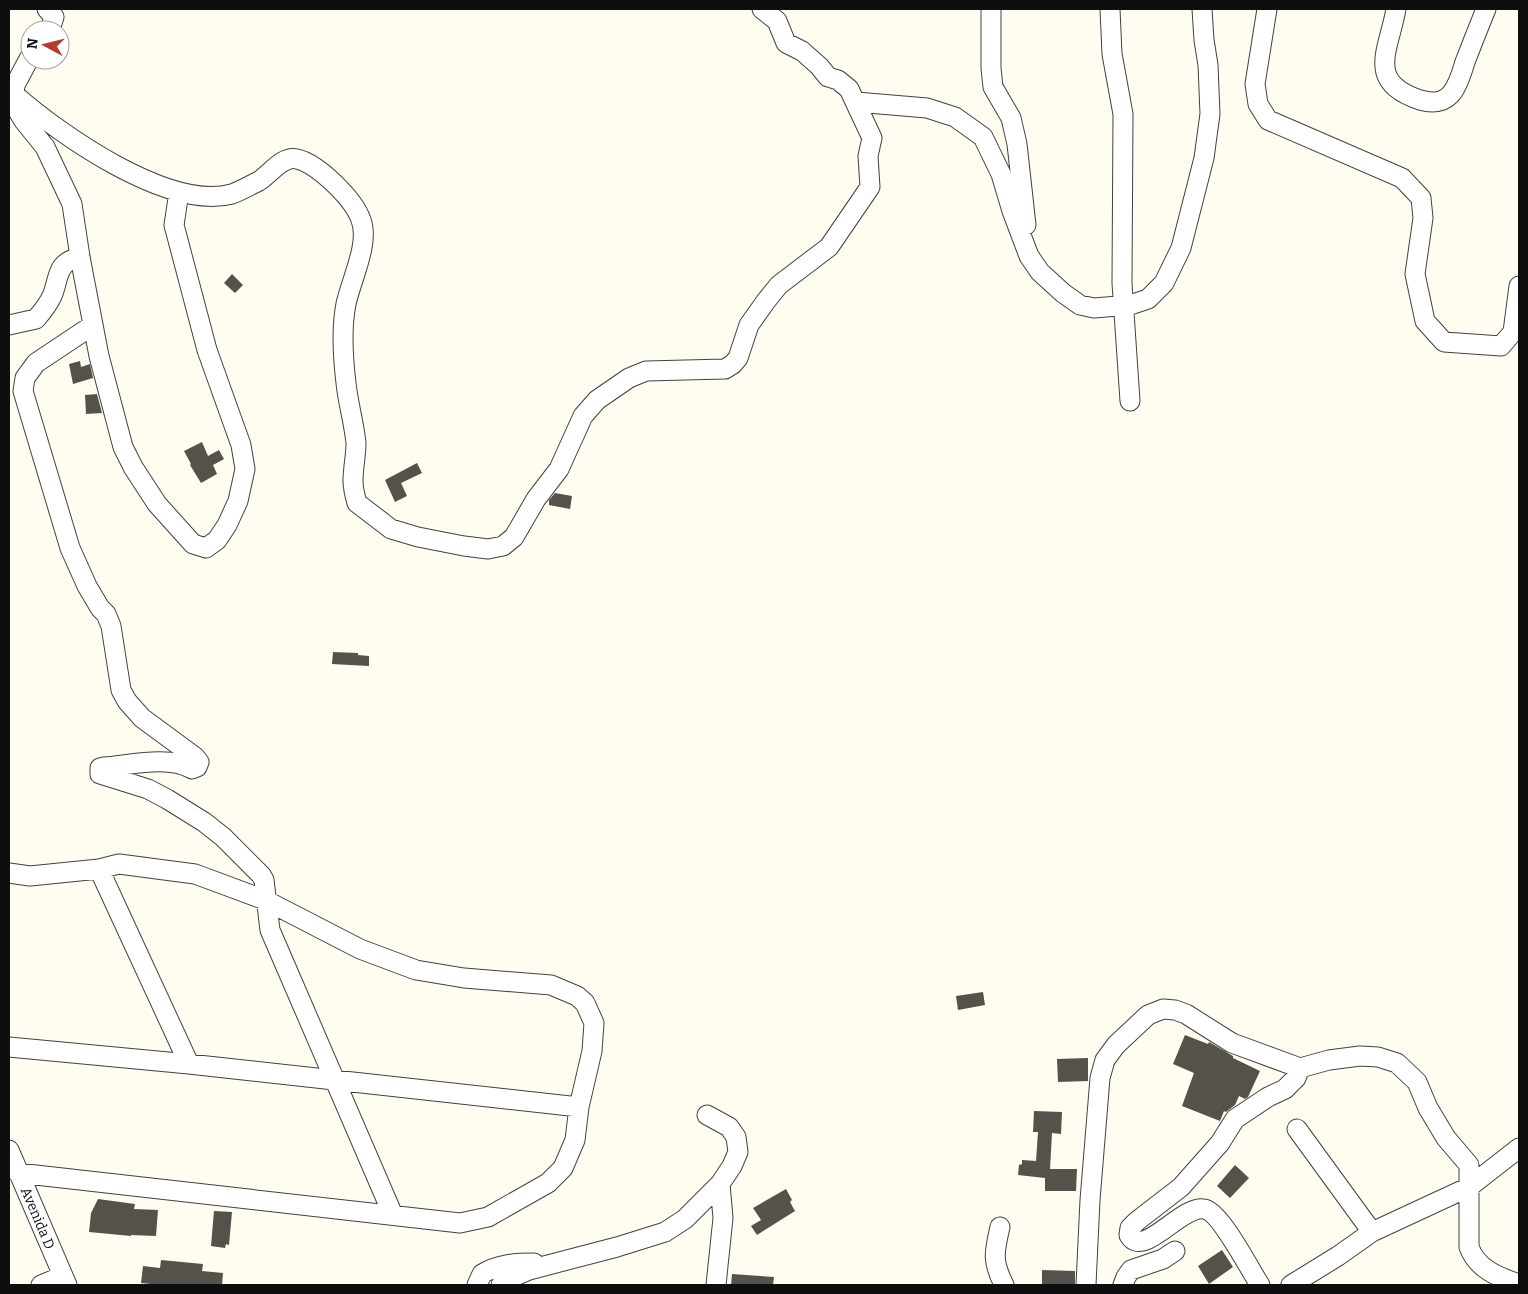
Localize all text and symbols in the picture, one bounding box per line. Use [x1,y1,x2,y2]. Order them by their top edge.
north arrow [20,20,70,70]
text: N [23,37,42,50]
street label: Avenida D [17,1185,58,1252]

